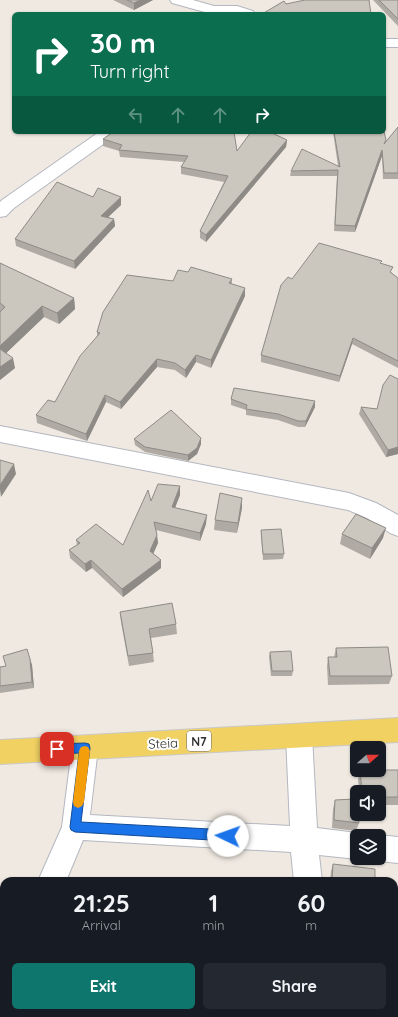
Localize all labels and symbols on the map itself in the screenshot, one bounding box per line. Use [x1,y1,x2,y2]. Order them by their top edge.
road number: N7 [187,731,211,751]
pin [40,732,74,766]
street label: Steia [148,734,178,752]
north arrow [350,741,386,777]
position arrow [207,815,249,857]

